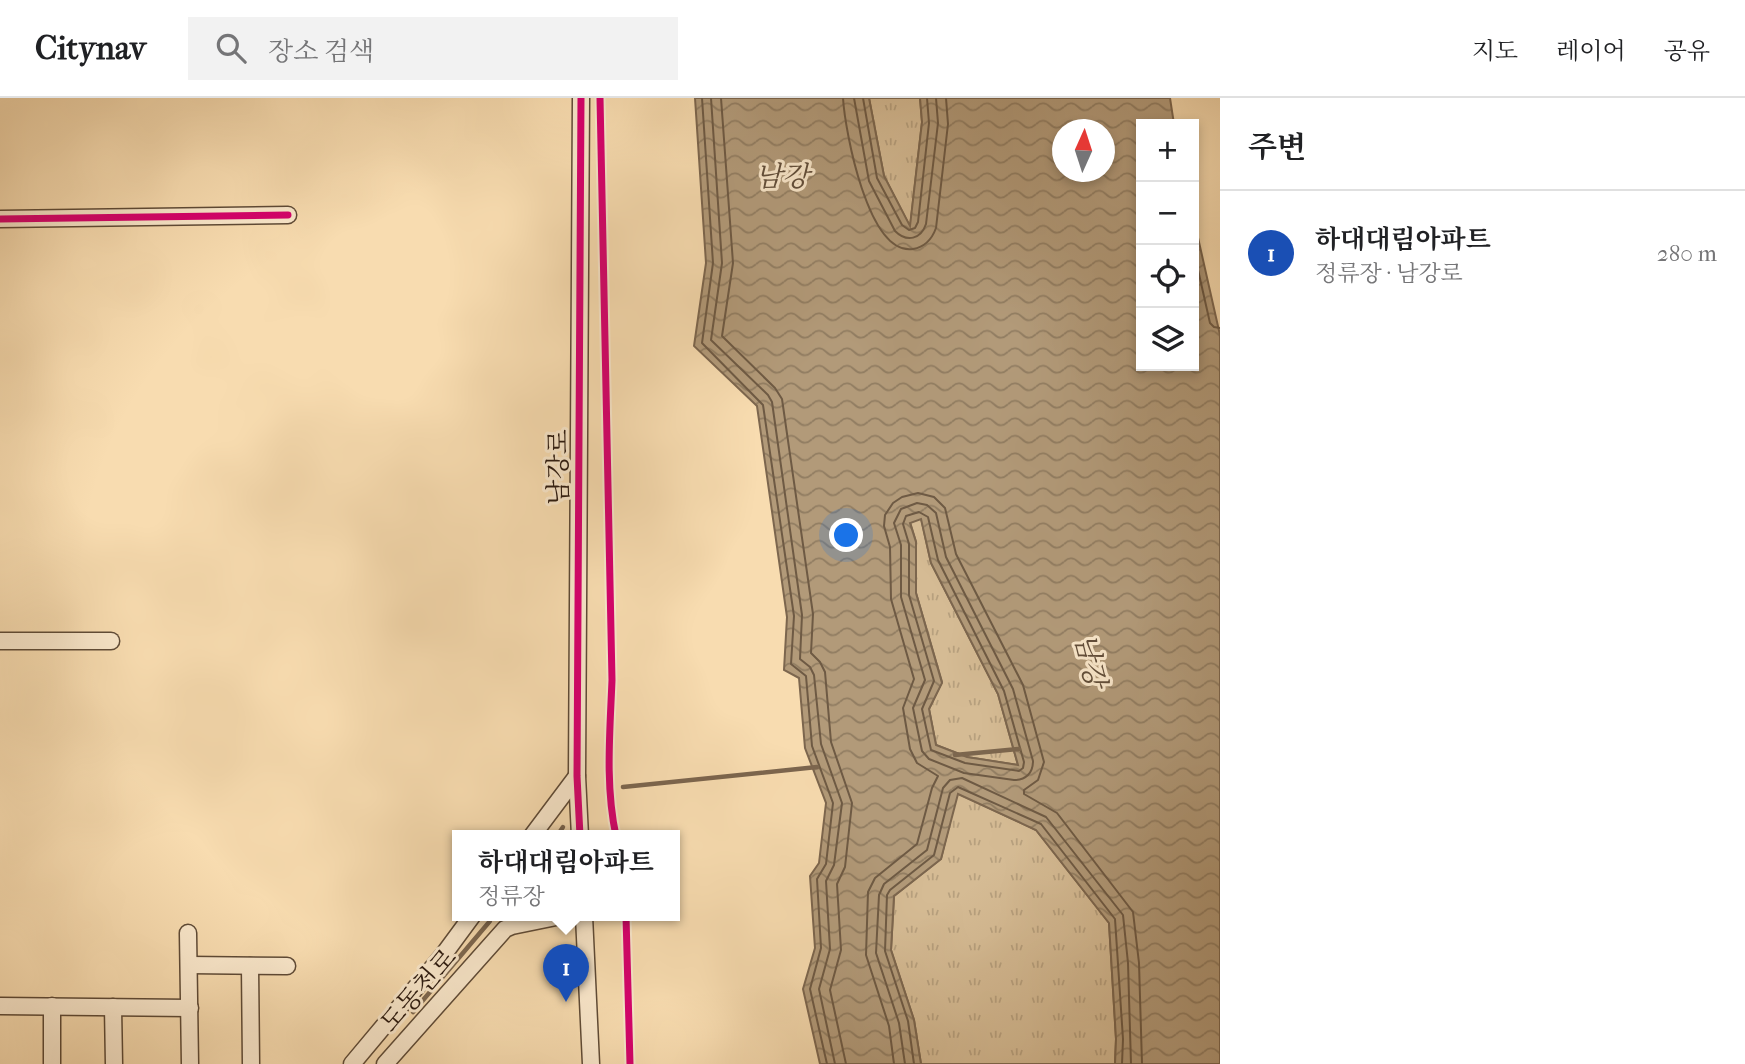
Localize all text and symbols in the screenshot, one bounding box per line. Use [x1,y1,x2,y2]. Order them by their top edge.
search box [188,17,678,80]
text: Citynav [35,29,146,68]
icon: search [212,29,250,67]
text: 장소 검색 [268,36,374,67]
text: 지도 [1472,37,1518,65]
text: 레이어 [1556,37,1626,65]
text: 공유 [1664,37,1710,65]
north arrow [1052,119,1115,182]
map controls [1136,119,1199,371]
button: + [1136,119,1199,182]
text: 주변 [1248,130,1306,165]
water label: 남강 [755,160,813,193]
button: − [1136,182,1199,245]
text: 하대대림아파트 [1315,224,1491,255]
text: 1 [1267,240,1275,267]
text: 280 m [1657,240,1717,267]
button: locate [1136,245,1199,308]
text: 정류장 · 남강로 [1315,260,1463,287]
button: layers [1136,308,1199,371]
street label: 남강로 [543,429,574,505]
your location [829,518,863,552]
water label: 남강 [1068,630,1114,694]
popup [452,830,680,921]
text: 하대대림아파트 [478,847,654,878]
text: 정류장 [478,883,545,910]
street label: 도동천로 [374,942,463,1038]
pin: 1 [543,944,589,1002]

